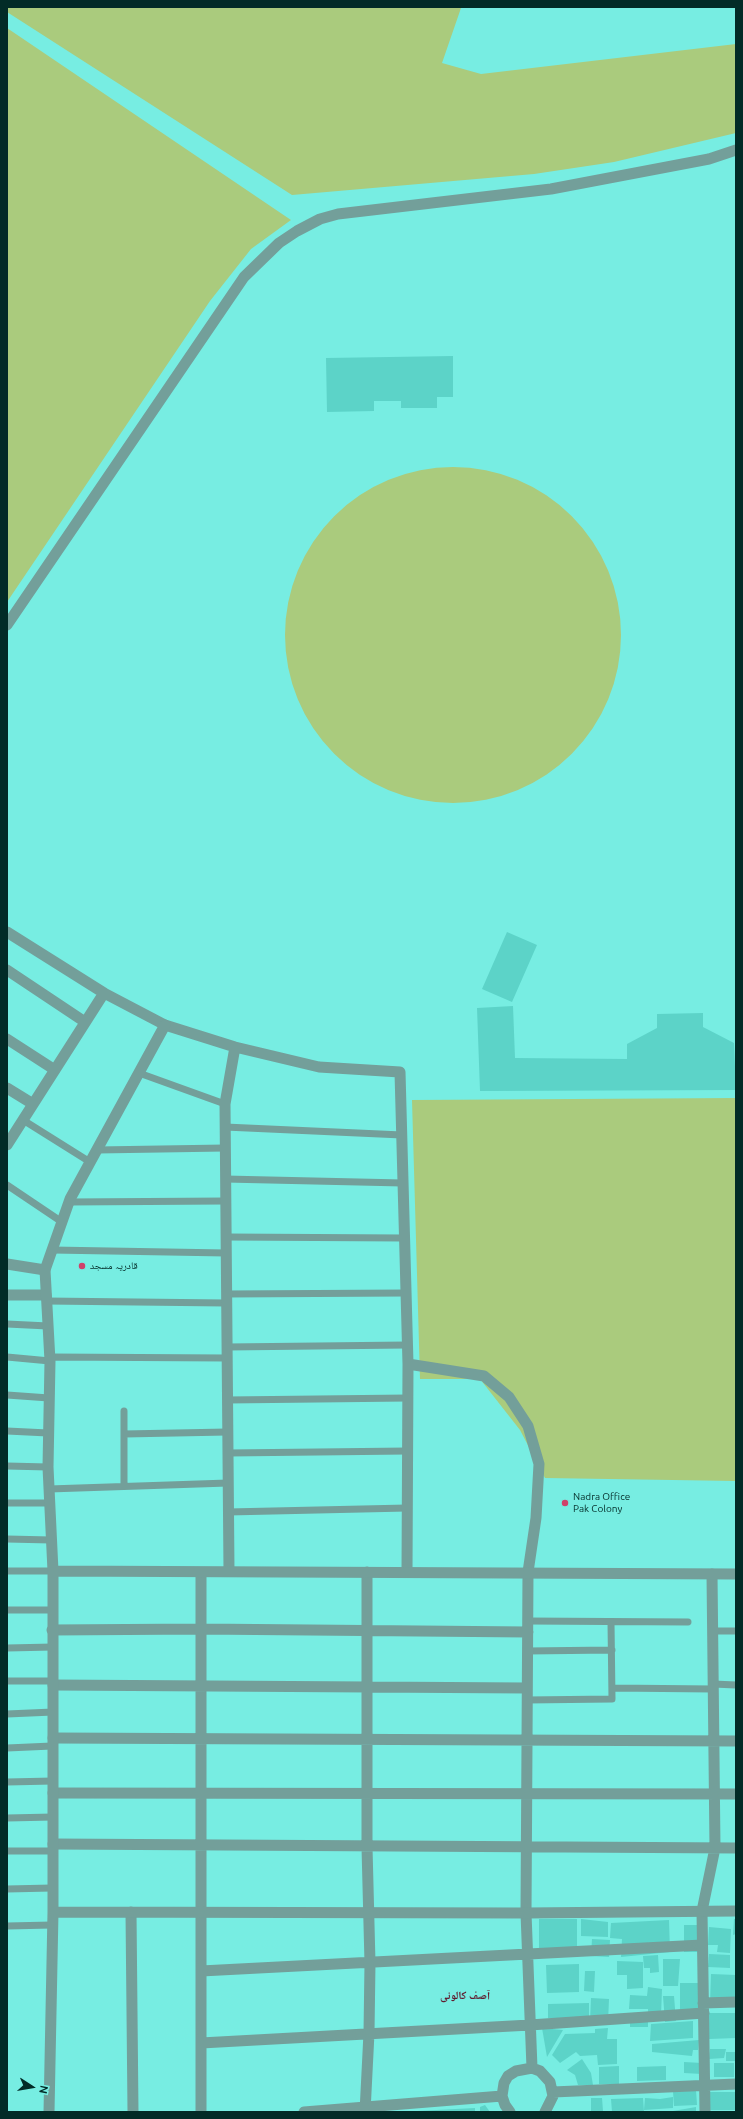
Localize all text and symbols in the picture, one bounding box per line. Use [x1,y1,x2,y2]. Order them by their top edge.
place label: قادریہ مسجد [90,1260,138,1272]
marker: قادریہ مسجد [77,1261,87,1271]
place label: Nadra Office Pak Colony [573,1491,630,1514]
marker: Nadra Office Pak Colony [560,1498,570,1508]
district label: آصف کالونی [440,1988,490,2002]
north arrow [12,2067,52,2107]
text: N [37,2084,50,2095]

